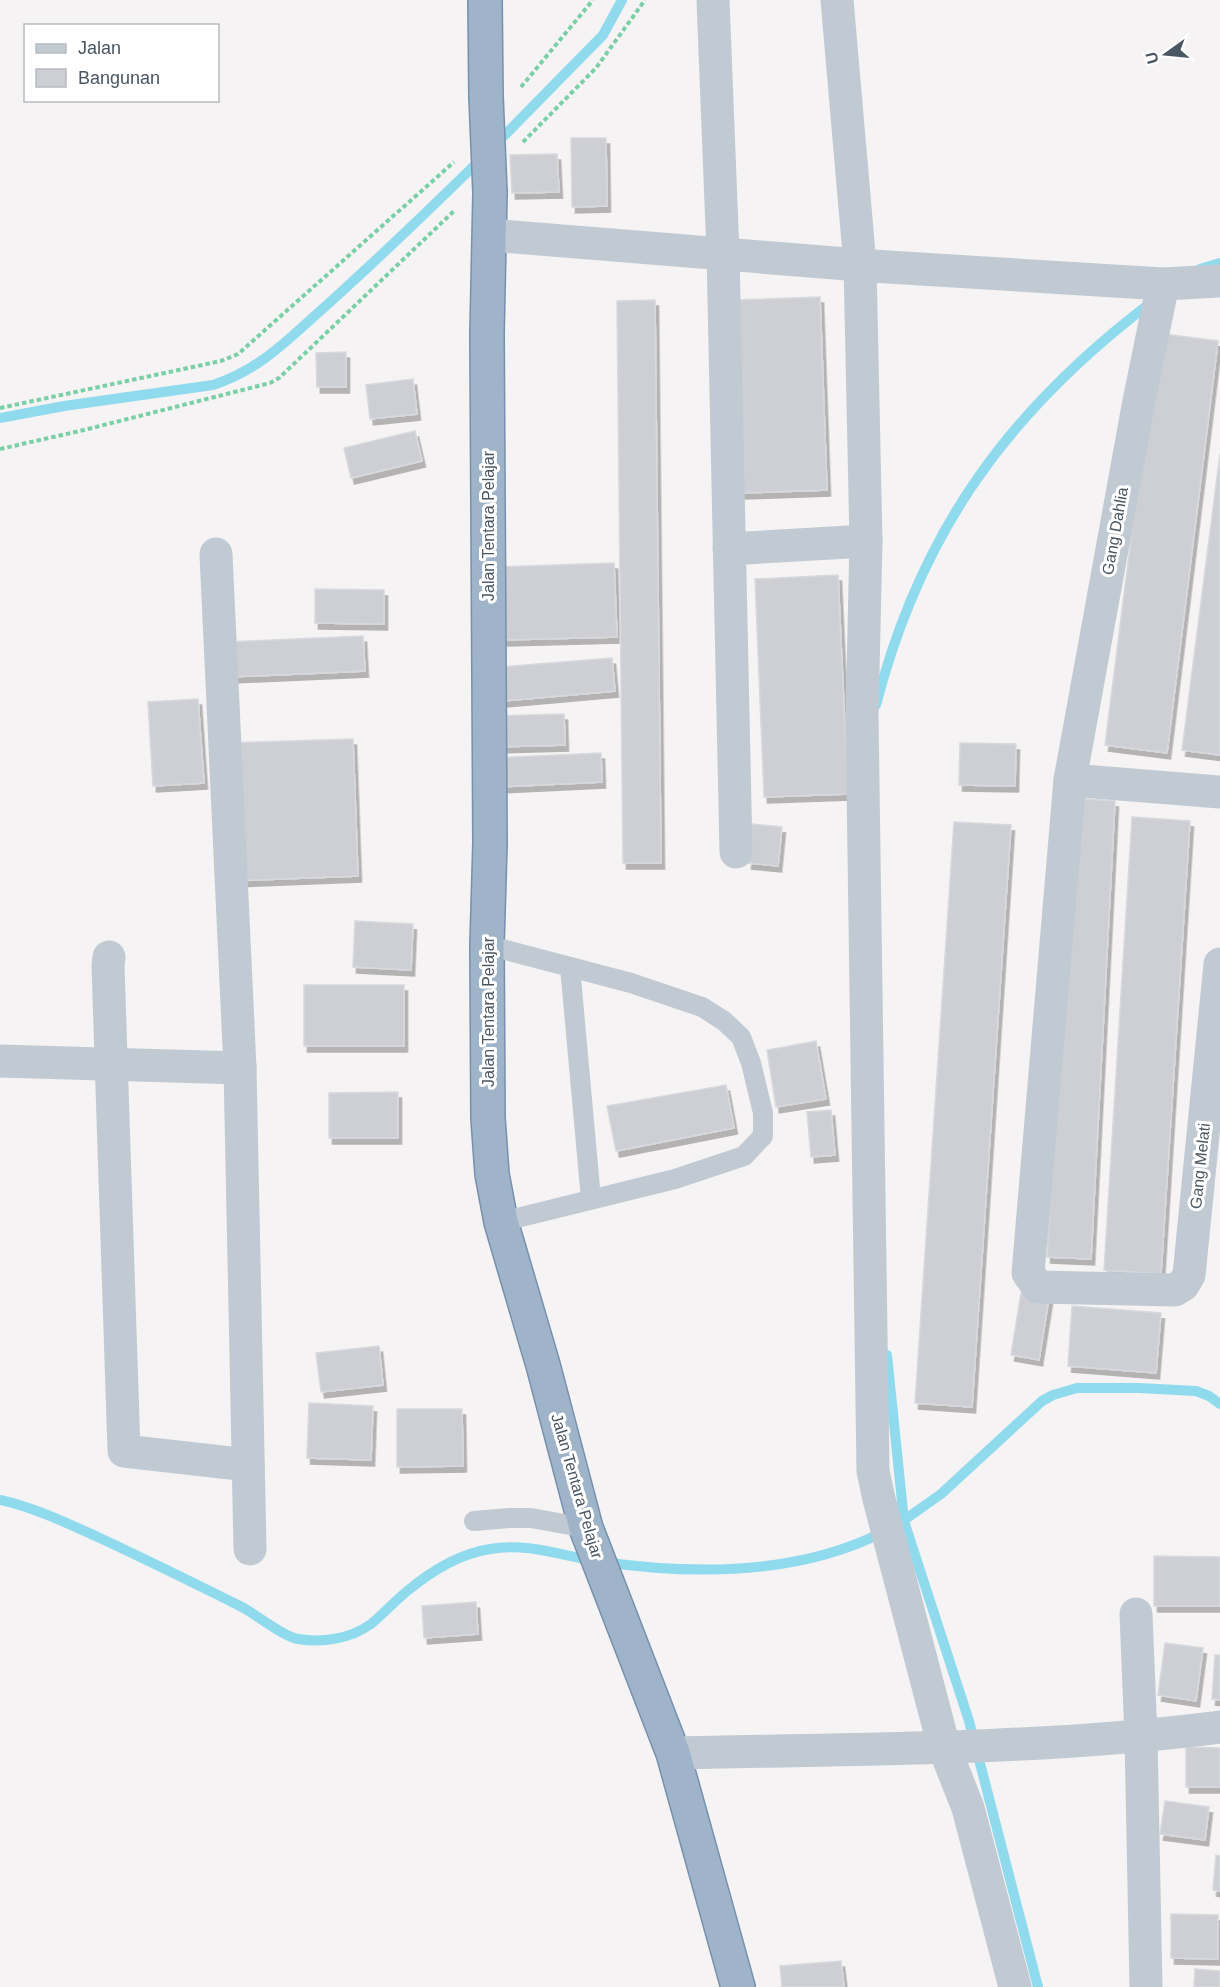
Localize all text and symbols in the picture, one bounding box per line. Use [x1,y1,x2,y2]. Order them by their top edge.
legend [24,24,219,102]
north arrow [1136,24,1196,84]
text: Jalan [78,38,121,58]
text: U [1142,50,1162,66]
text: Bangunan [78,68,160,88]
street label: Jalan Tentara Pelajar [480,450,497,601]
street label: Gang Dahlia [1099,486,1131,576]
street label: Jalan Tentara Pelajar [480,936,497,1087]
street label: Gang Melati [1187,1122,1213,1210]
street label: Jalan Tentara Pelajar [548,1412,606,1561]

